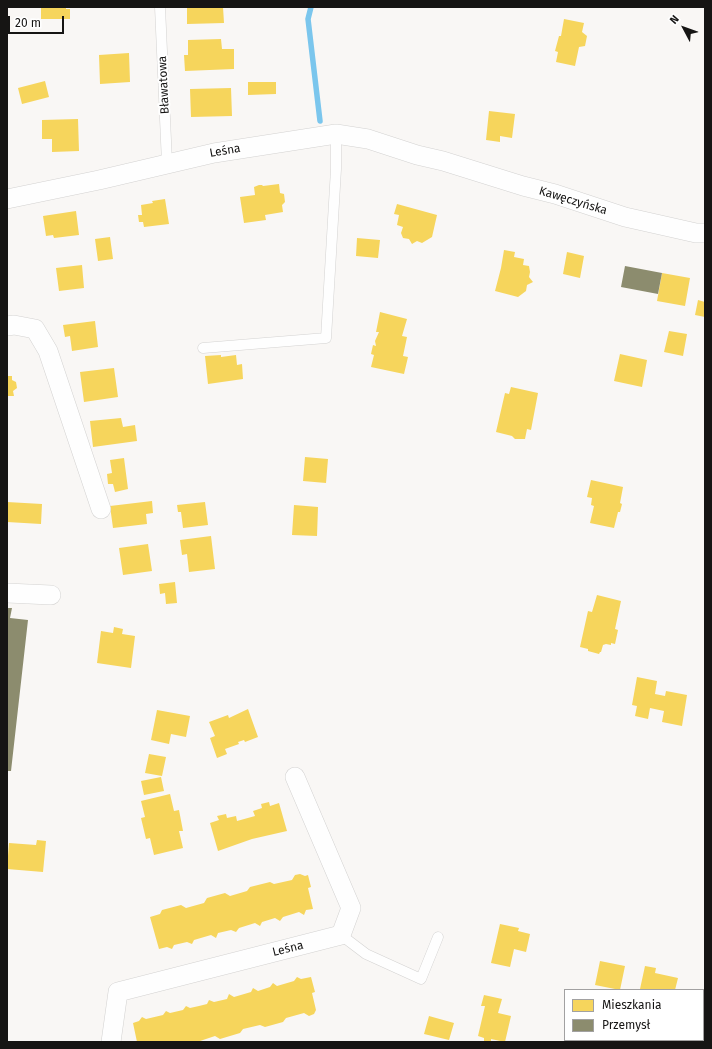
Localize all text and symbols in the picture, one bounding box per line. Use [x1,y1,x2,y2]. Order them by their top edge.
scale bar [10,8,66,34]
north arrow [664,8,704,48]
text: N [667,13,682,27]
text: 20 m [15,16,41,30]
street label: Bławatowa [155,55,173,115]
street label: Leśna [208,141,242,161]
street label: Kawęczyńska [537,184,609,218]
street label: Leśna [271,938,305,960]
legend [564,989,704,1041]
text: Mieszkania [602,998,662,1012]
text: Przemysł [602,1018,650,1032]

